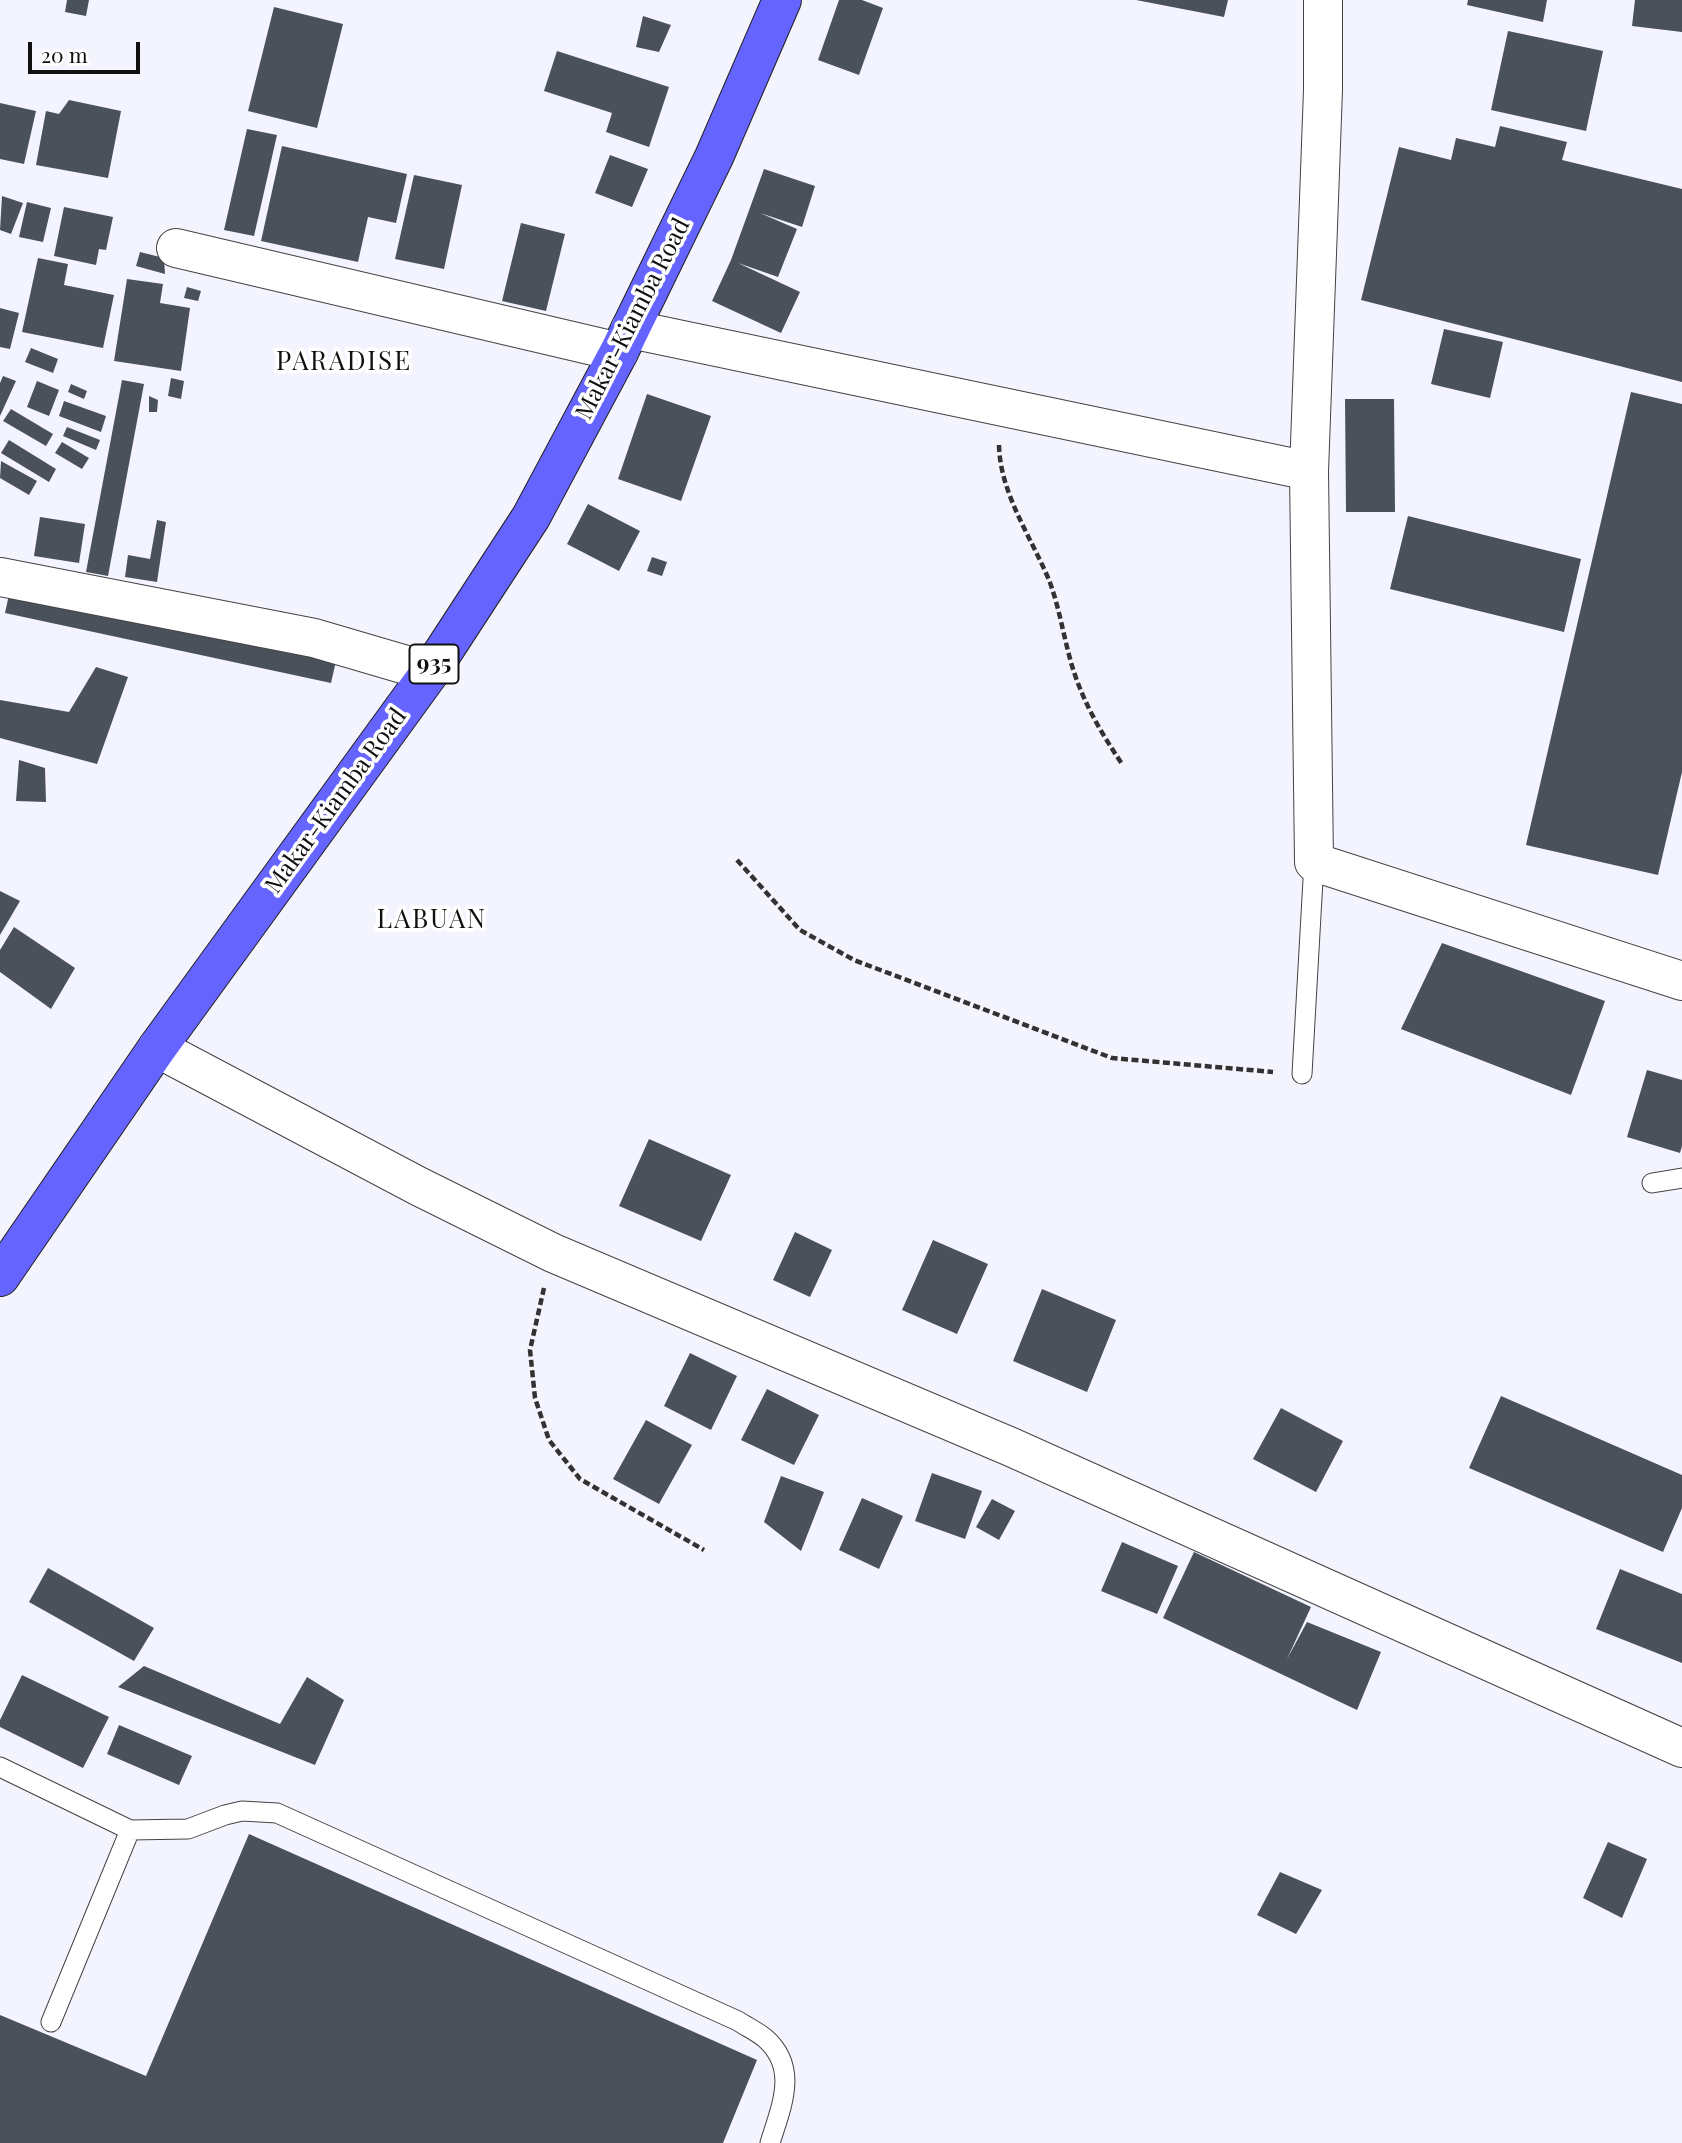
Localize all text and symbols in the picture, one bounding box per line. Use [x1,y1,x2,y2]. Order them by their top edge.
scale bar [32,28,144,72]
text: 20 m [41,40,88,68]
street label: Makar-Kiamba Road [570,214,696,424]
district label: PARADISE [277,346,411,378]
road number: 935 [410,644,458,684]
street label: Makar-Kiamba Road [259,703,413,899]
district label: LABUAN [378,904,486,936]

